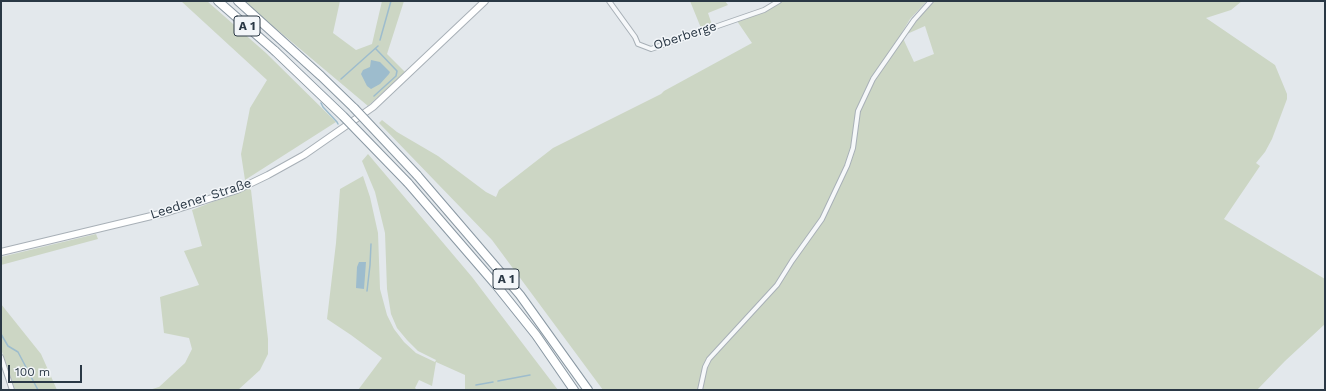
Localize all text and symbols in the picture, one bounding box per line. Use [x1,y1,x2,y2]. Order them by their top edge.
road number: A 1 [234,16,260,36]
street label: Oberberge [651,18,719,54]
street label: Leedener Straße [149,175,253,223]
road number: A 1 [493,269,519,289]
scale bar [10,357,84,383]
text: 100 m [15,365,50,379]

